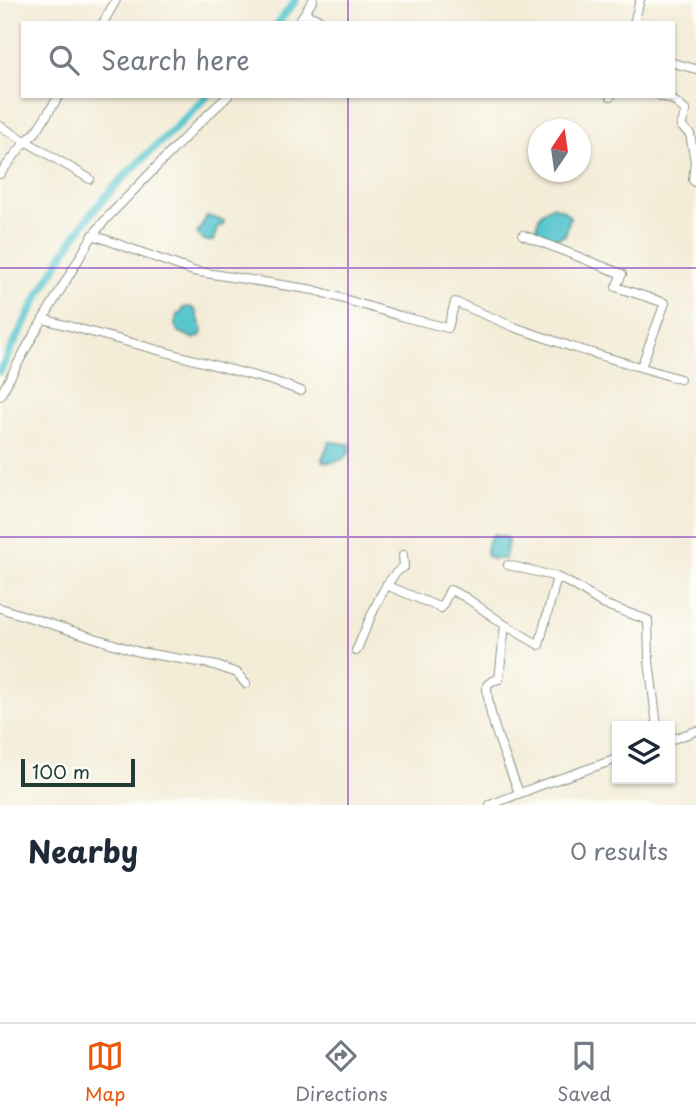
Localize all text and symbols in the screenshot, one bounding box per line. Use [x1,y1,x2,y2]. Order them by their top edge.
search box [21,21,675,98]
text: Search here [101,40,250,79]
icon: search [45,41,83,79]
north arrow [528,119,591,182]
map controls [612,721,675,784]
button: layers [612,721,675,784]
scale bar [21,756,135,788]
text: 100 m [32,757,90,785]
text: Nearby [28,828,138,873]
text: 0 results [570,833,668,868]
tab: Map [85,1037,125,1107]
tab: Directions [295,1037,388,1107]
tab: Saved [557,1037,611,1107]

